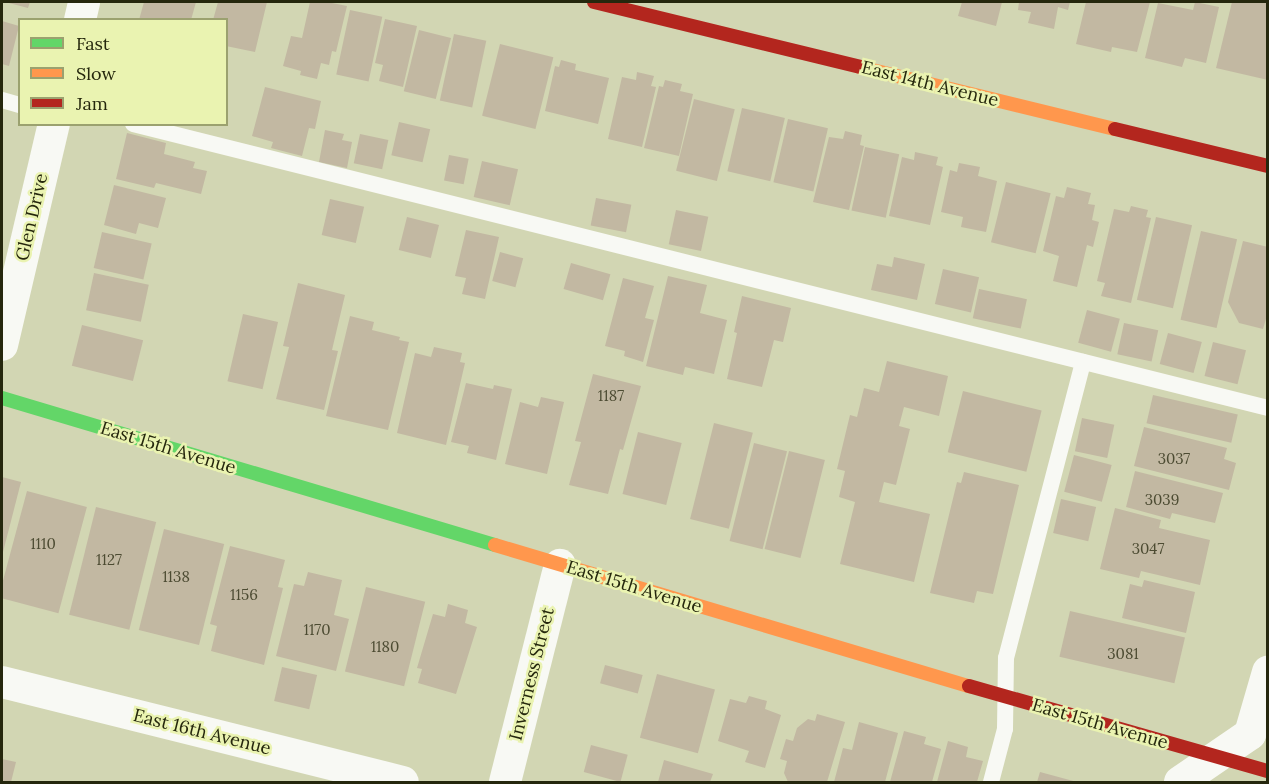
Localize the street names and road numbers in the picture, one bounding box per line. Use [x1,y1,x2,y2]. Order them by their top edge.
street label: East 14th Avenue [859,57,1001,111]
street label: Glen Drive [11,171,53,263]
street label: East 15th Avenue [98,417,238,479]
street label: East 15th Avenue [564,556,704,618]
street label: Inverness Street [505,605,559,743]
street label: East 15th Avenue [1030,694,1170,754]
street label: East 16th Avenue [131,704,273,760]

